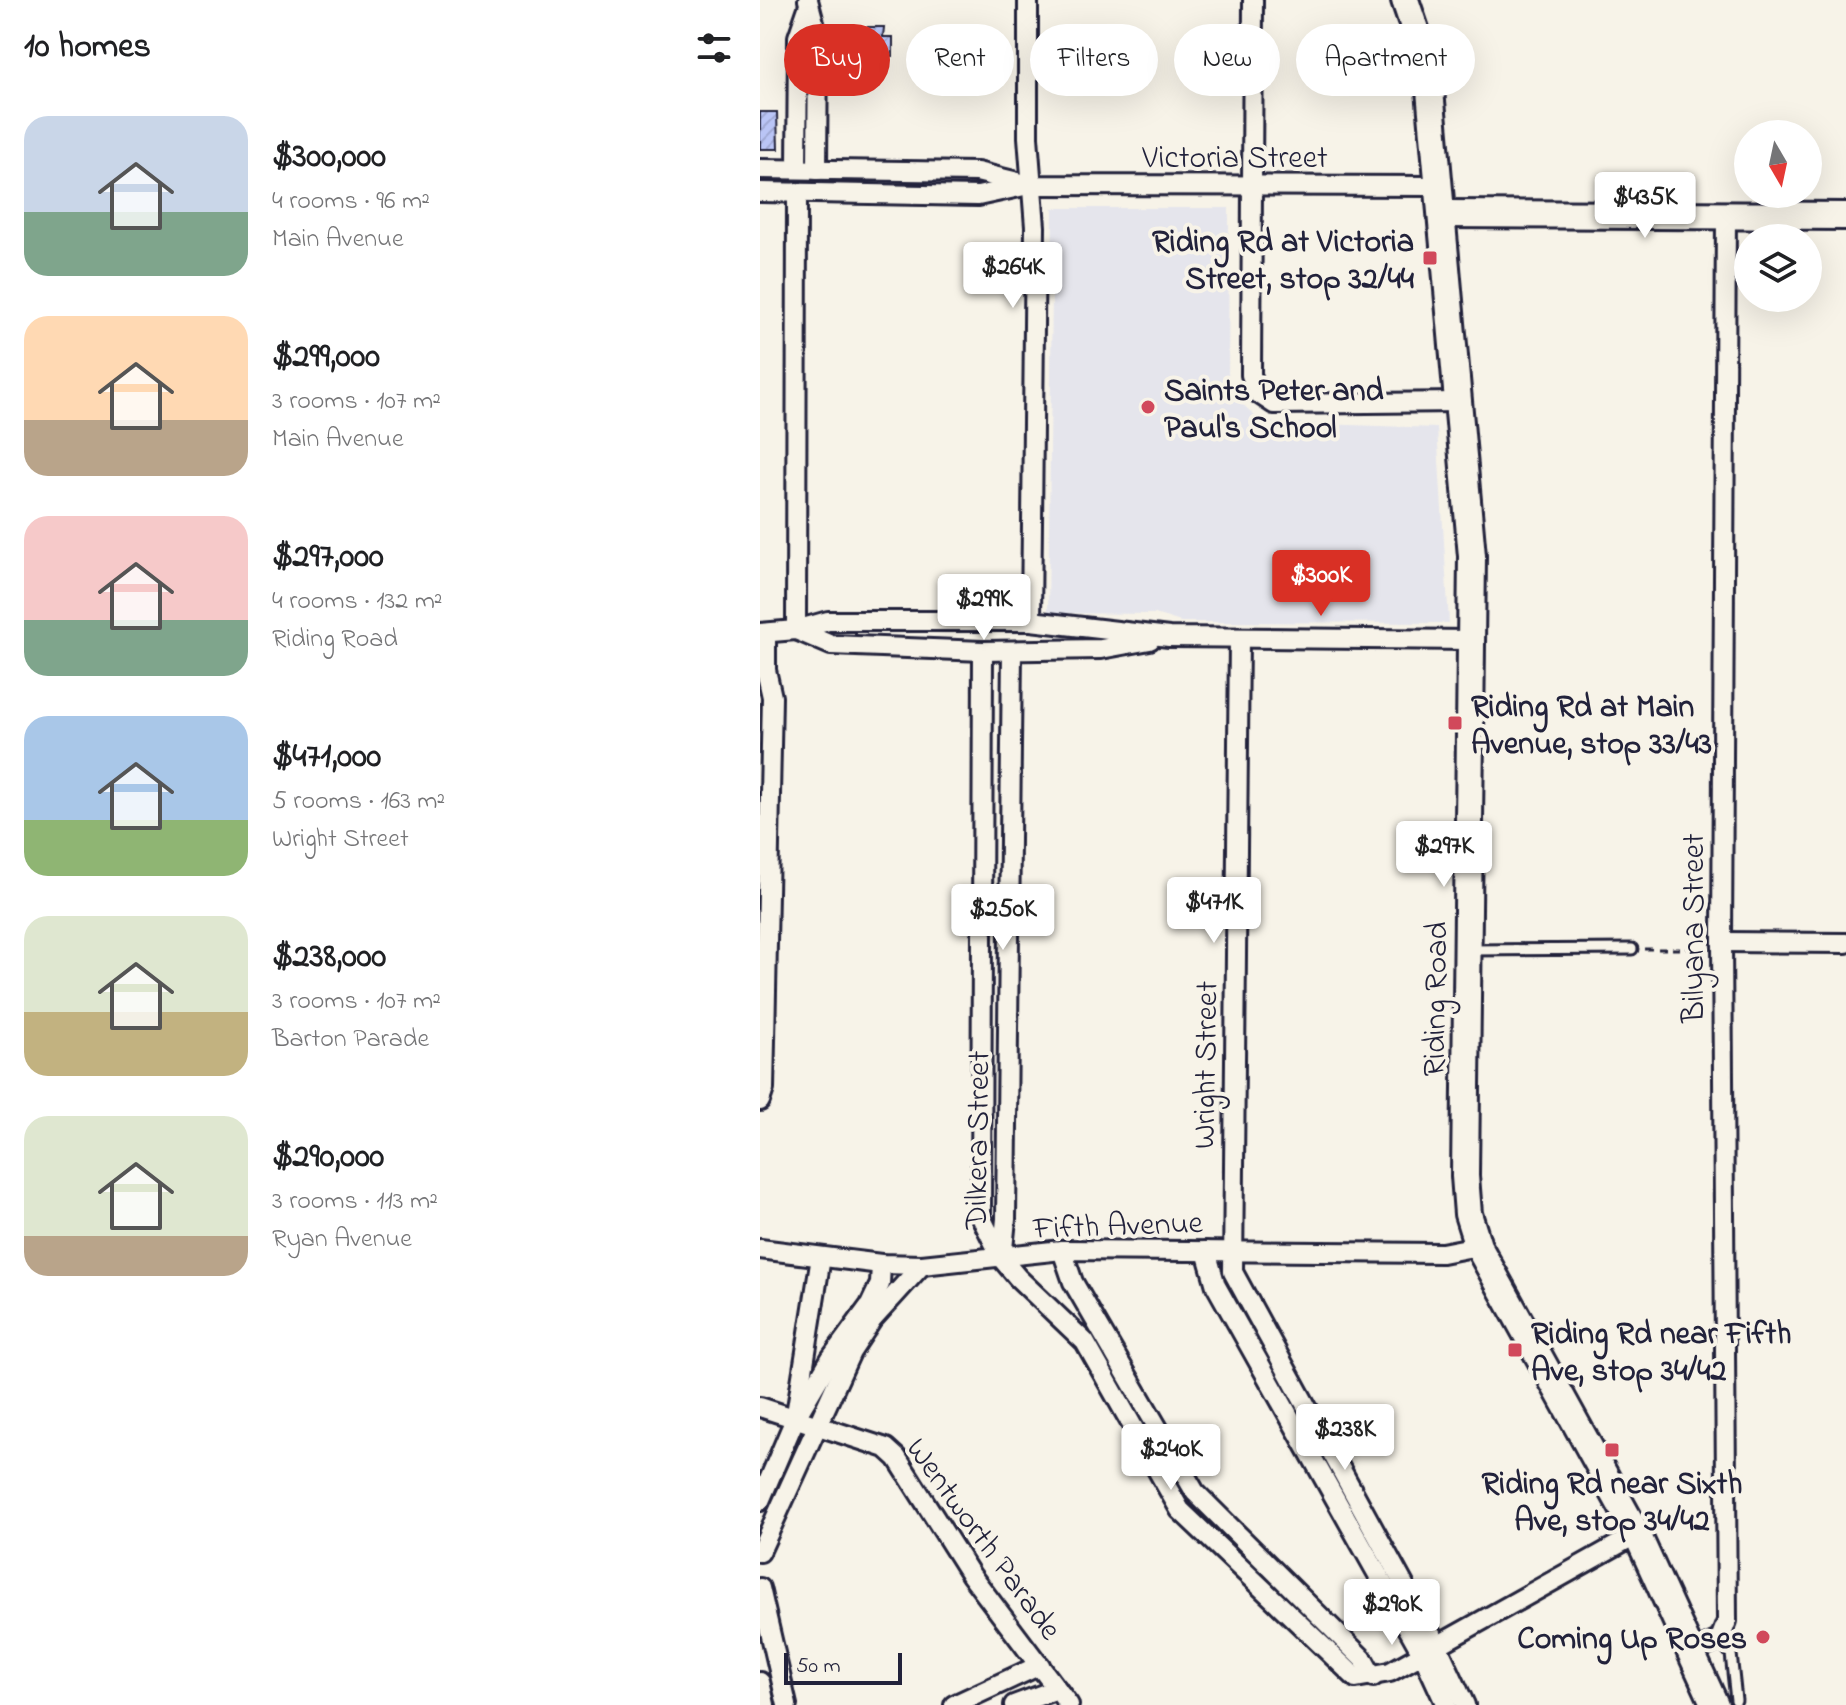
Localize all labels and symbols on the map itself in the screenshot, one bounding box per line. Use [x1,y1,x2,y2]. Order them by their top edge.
north arrow [1734,120,1822,208]
street label: Victoria Street [1141,136,1328,183]
pin: $435K [1589,172,1701,240]
place label: Riding Rd at Victoria Street, stop 32/44 [1152,220,1415,304]
pin: $264K [957,242,1069,310]
marker: Riding Rd at Victoria Street, stop 32/44 [1421,249,1439,267]
place label: Saints Peter and Paul's School [1164,369,1383,453]
marker: Saints Peter and Paul's School [1139,398,1157,416]
pin: $300K [1265,550,1377,618]
pin: $299K [928,574,1040,642]
place label: Riding Rd at Main Avenue, stop 33/43 [1471,685,1712,769]
marker: Riding Rd at Main Avenue, stop 33/43 [1446,714,1464,732]
pin: $297K [1388,821,1500,889]
street label: Bilyana Street [1672,833,1719,1024]
pin: $471K [1158,877,1270,945]
pin: $250K [947,884,1059,952]
street label: Riding Road [1413,921,1462,1077]
street label: Wright Street [1183,980,1232,1150]
street label: Dilkera Street [954,1050,1005,1231]
street label: Fifth Avenue [1032,1201,1204,1254]
place label: Riding Rd near Fifth Ave, stop 34/42 [1531,1312,1791,1396]
marker: Riding Rd near Fifth Ave, stop 34/42 [1506,1341,1524,1359]
pin: $238K [1289,1404,1401,1472]
pin: $240K [1115,1424,1227,1492]
street label: Wentworth Parade [893,1429,1072,1652]
marker: Riding Rd near Sixth Ave, stop 34/42 [1603,1441,1621,1459]
place label: Riding Rd near Sixth Ave, stop 34/42 [1482,1462,1742,1546]
pin: $290K [1336,1579,1448,1647]
place label: Coming Up Roses [1517,1617,1747,1665]
marker: Coming Up Roses [1754,1628,1772,1646]
scale bar [784,1649,902,1685]

